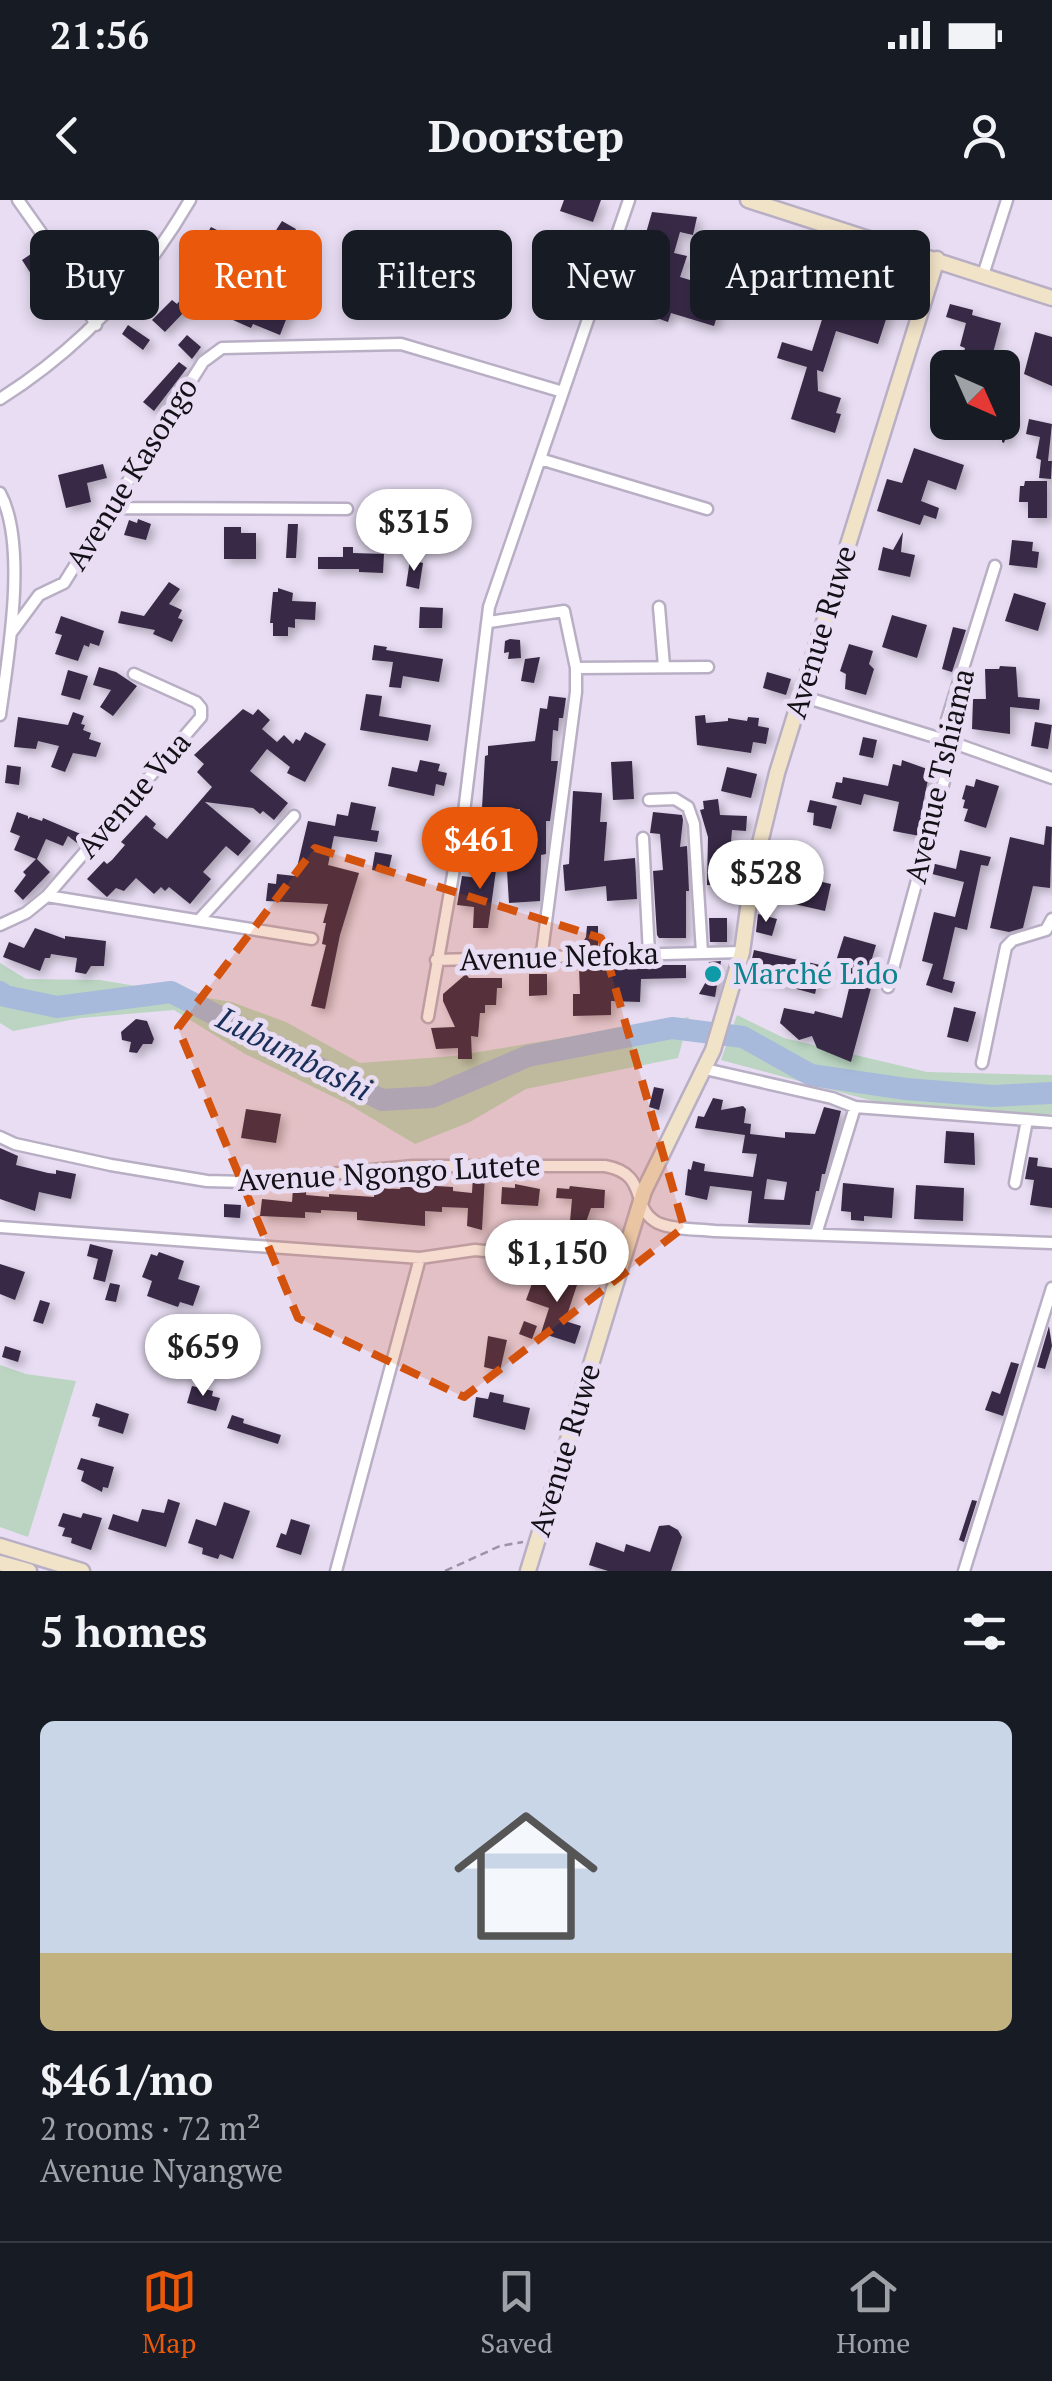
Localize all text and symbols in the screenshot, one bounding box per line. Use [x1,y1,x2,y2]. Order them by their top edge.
text: 21:56 [50,10,149,60]
text: Doorstep [428,105,624,165]
icon: back [40,108,95,163]
icon: person [957,108,1012,163]
chip: Buy [30,230,159,320]
chip: Rent [179,230,322,320]
chip: Filters [342,230,512,320]
chip: New [532,230,670,320]
chip: Apartment [690,230,930,320]
north arrow [930,350,1020,440]
map controls [930,350,1020,440]
street label: Avenue Kasongo [56,370,206,577]
pin: $315 [355,489,473,574]
text: $315 [378,500,450,542]
street label: Avenue Ruwe [775,541,865,723]
street label: Avenue Tshiama [895,665,983,887]
street label: Avenue Vua [67,723,199,866]
pin: $461 [421,807,539,892]
text: $461 [444,818,516,860]
pin: $528 [707,840,825,925]
text: $528 [730,851,802,893]
street label: Avenue Nefoka [459,933,659,979]
place label: Marché Lido [733,953,898,993]
marker: Marché Lido [702,963,724,985]
water label: Lubumbashi [209,996,379,1110]
street label: Avenue Ngongo Lutete [236,1144,542,1200]
pin: $1,150 [476,1220,638,1305]
text: $1,150 [507,1231,607,1273]
pin: $659 [144,1314,262,1399]
text: $659 [167,1325,239,1367]
street label: Avenue Ruwe [519,1359,609,1541]
text: 5 homes [40,1603,207,1659]
icon: filters [957,1604,1012,1659]
icon: home [436,1786,616,1966]
text: $461/mo [40,2051,213,2107]
text: 2 rooms · 72 m² [40,2107,261,2149]
text: Avenue Nyangwe [40,2149,283,2191]
tab: Map [142,2264,197,2361]
tab: Saved [480,2264,553,2361]
tab: Home [836,2264,910,2361]

